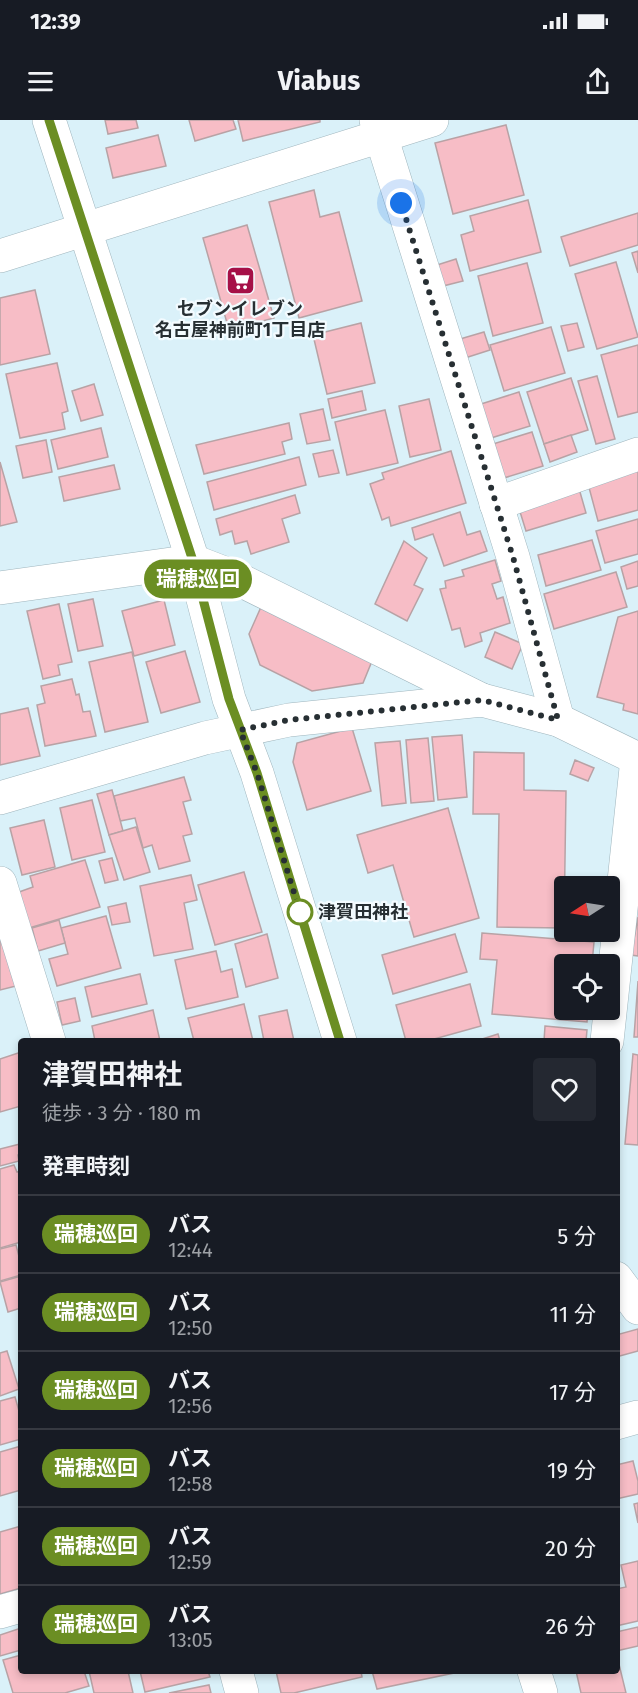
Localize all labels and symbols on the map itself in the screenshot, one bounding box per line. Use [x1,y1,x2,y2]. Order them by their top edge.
your location [386,188,416,218]
supermarket icon: セブンイレブン 名古屋神前町1丁目店 [224,264,256,296]
place label: セブンイレブン 名古屋神前町1丁目店 [155,298,325,341]
line badge: 瑞穂巡回 [156,560,240,598]
north arrow [554,876,620,942]
marker: 津賀田神社 [287,899,313,925]
place label: 津賀田神社 [318,901,408,923]

